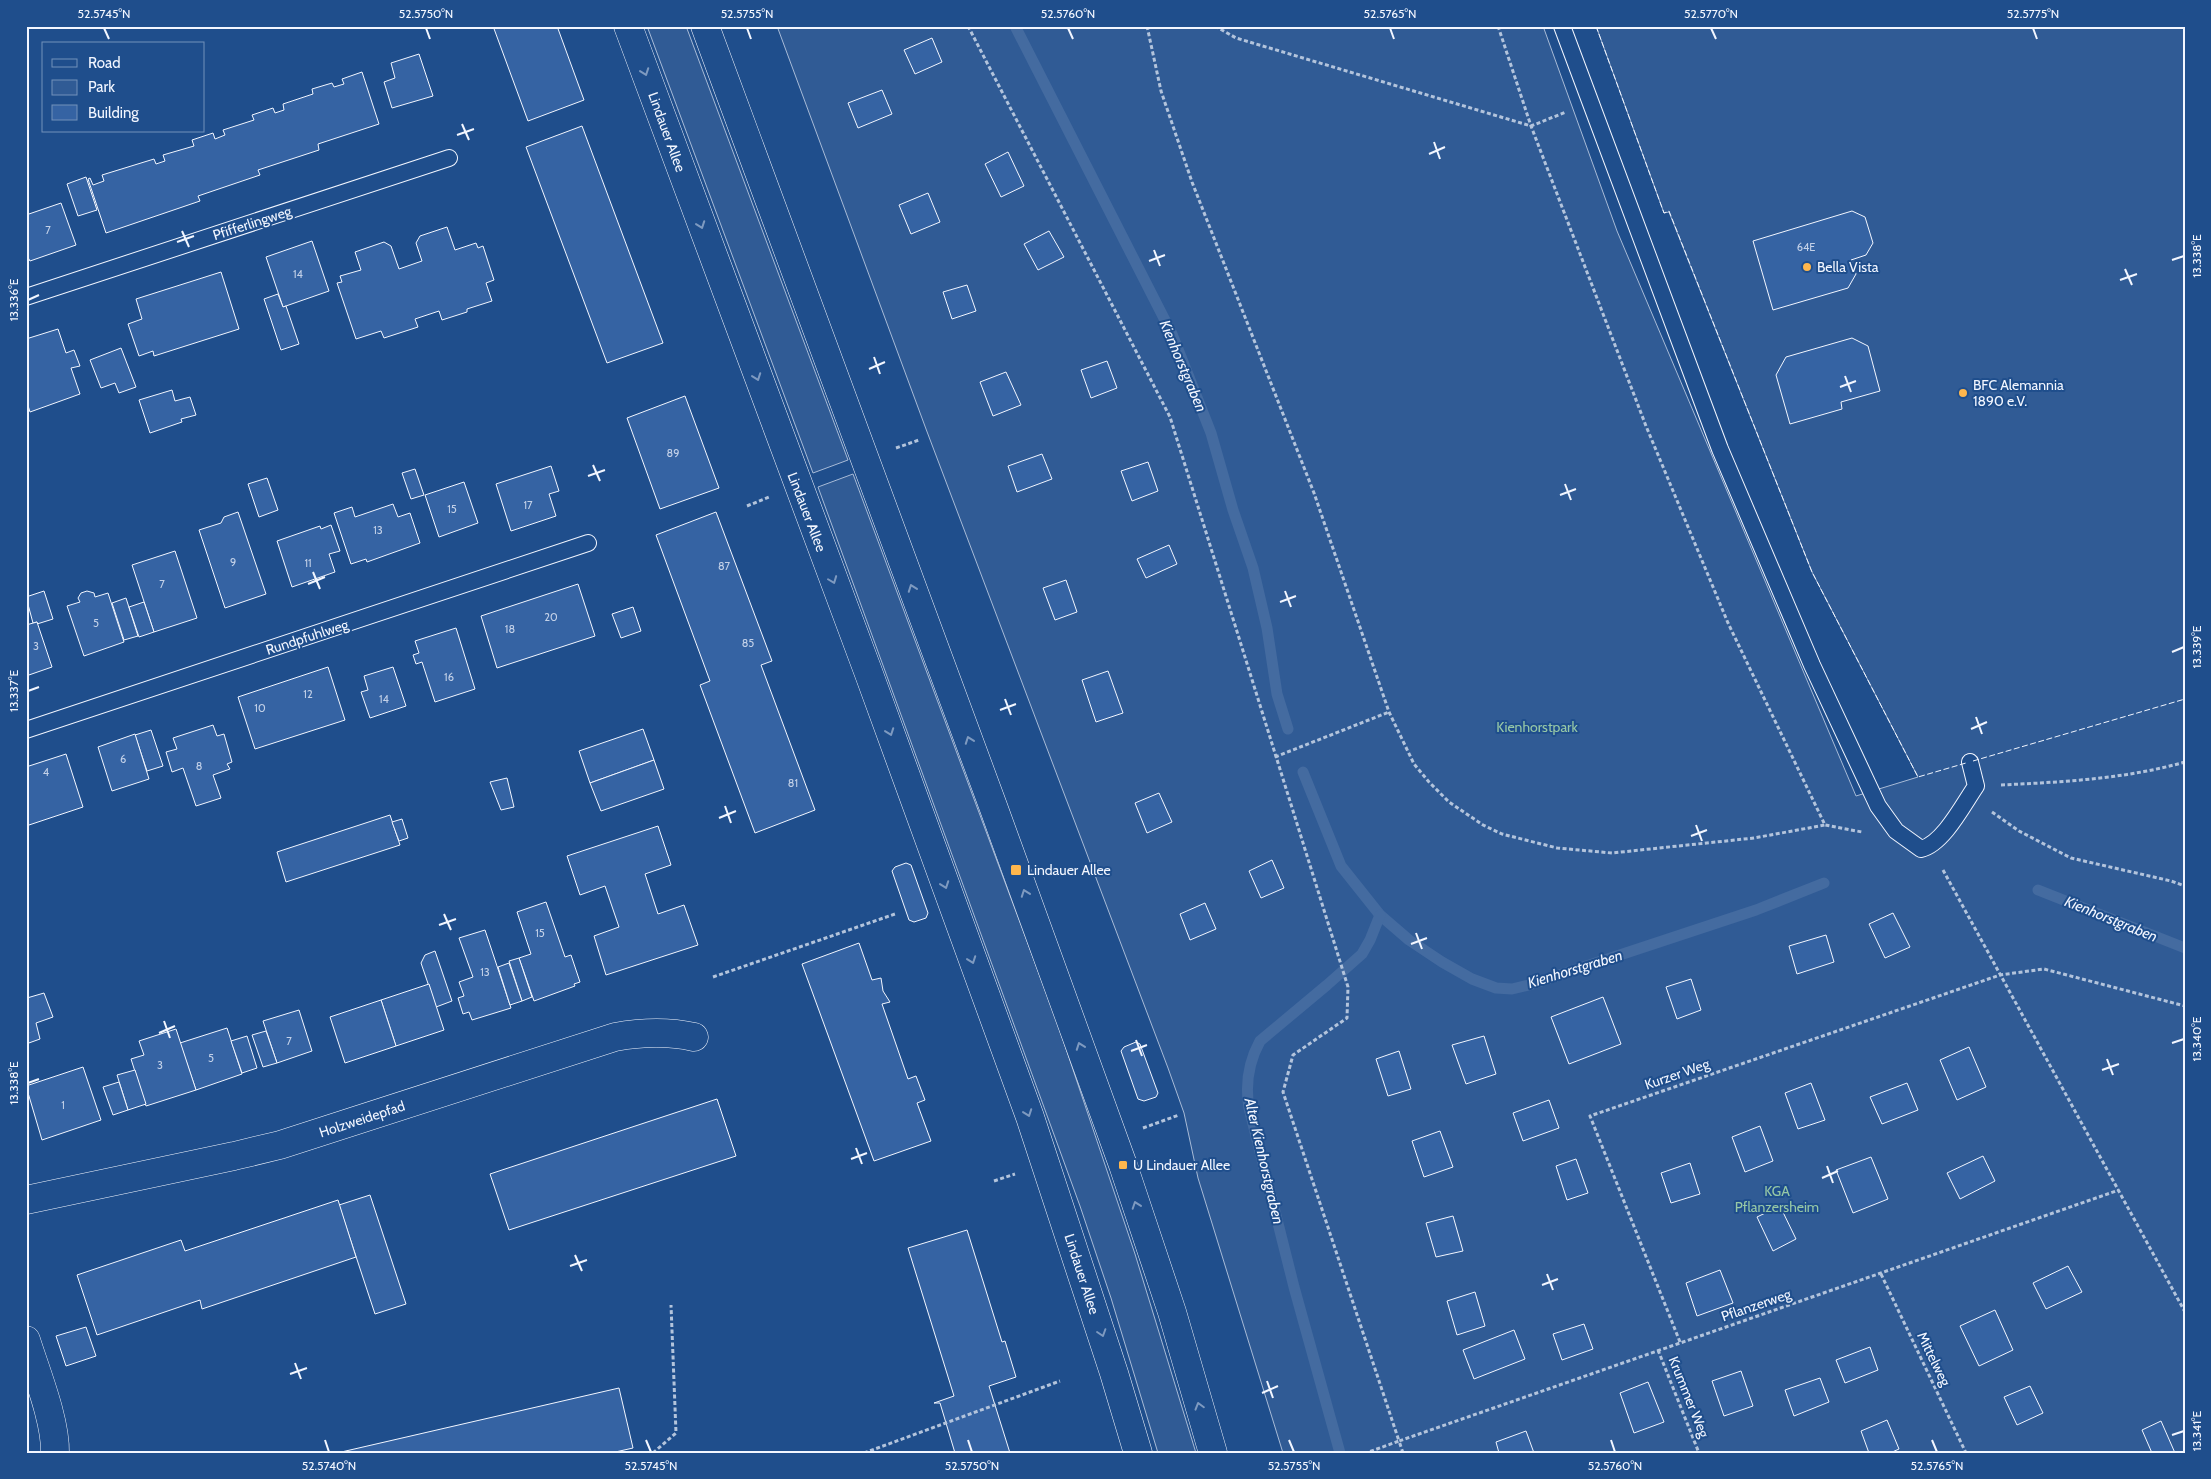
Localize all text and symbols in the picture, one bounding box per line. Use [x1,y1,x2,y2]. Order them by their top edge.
text: 52.5745°N [78,6,130,21]
text: 52.5750°N [399,6,453,21]
text: 52.5755°N [721,6,773,21]
text: 52.5760°N [1041,6,1095,21]
text: 52.5765°N [1364,6,1416,21]
text: 52.5770°N [1684,6,1738,21]
text: 52.5775°N [2007,6,2059,21]
legend [42,42,205,132]
text: Road [88,54,121,72]
one-way arrow [639,67,649,76]
text: Park [88,78,115,96]
street label: Lindauer Allee [644,90,690,174]
text: Building [88,104,139,122]
street label: Pfifferlingweg [210,202,295,244]
one-way arrow [695,220,705,228]
house number: 7 [45,223,51,237]
text: 13.338°E [2189,234,2204,278]
house number: 64E [1797,240,1815,254]
place label: Bella Vista [1817,258,1879,276]
marker: Bella Vista [1801,261,1813,273]
house number: 14 [293,267,304,281]
text: 13.336°E [6,278,21,321]
water label: Kienhorstgraben [1156,317,1210,415]
one-way arrow [751,372,761,381]
place label: BFC Alemannia 1890 e.V. [1973,376,2064,410]
marker: BFC Alemannia 1890 e.V. [1957,387,1969,399]
house number: 89 [667,446,679,460]
street label: Lindauer Allee [784,470,830,554]
house number: 17 [523,498,533,512]
house number: 15 [447,502,457,516]
house number: 13 [373,523,383,537]
house number: 9 [230,555,236,569]
house number: 11 [304,556,312,570]
house number: 87 [718,559,731,573]
one-way arrow [827,575,837,584]
house number: 7 [159,577,165,591]
one-way arrow [908,584,918,593]
house number: 20 [544,610,558,624]
street label: Rundpfuhlweg [263,615,352,659]
house number: 5 [93,616,99,630]
house number: 18 [505,622,515,636]
text: 13.339°E [2189,625,2204,668]
house number: 85 [742,636,754,650]
house number: 3 [33,639,39,653]
text: 13.337°E [6,670,21,712]
house number: 16 [444,670,454,684]
house number: 12 [303,687,313,701]
house number: 14 [379,692,390,706]
house number: 10 [254,701,266,715]
park label: Kienhorstpark [1496,718,1579,736]
one-way arrow [884,727,894,736]
one-way arrow [965,736,975,745]
house number: 6 [120,752,126,766]
house number: 8 [196,759,202,773]
house number: 4 [43,765,50,779]
house number: 81 [788,776,798,790]
place label: Lindauer Allee [1027,861,1111,879]
marker: Lindauer Allee [1009,863,1023,877]
one-way arrow [939,880,949,889]
one-way arrow [1021,889,1031,898]
water label: Kienhorstgraben [2062,892,2160,946]
house number: 15 [535,926,545,940]
water label: Kienhorstgraben [1525,946,1625,992]
one-way arrow [966,955,976,964]
house number: 13 [480,965,490,979]
text: 13.340°E [2189,1016,2204,1061]
house number: 7 [286,1034,292,1048]
one-way arrow [1076,1042,1086,1050]
house number: 5 [208,1051,214,1065]
street label: Kurzer Weg [1642,1054,1713,1093]
house number: 3 [157,1058,163,1072]
text: 13.338°E [6,1061,21,1105]
water label: Alter Kienhorstgraben [1240,1095,1287,1226]
street label: Holzweidepfad [317,1097,407,1141]
house number: 1 [61,1098,65,1112]
one-way arrow [1022,1108,1032,1117]
place label: U Lindauer Allee [1133,1156,1230,1174]
marker: U Lindauer Allee [1117,1159,1129,1171]
park label: KGA Pflanzersheim [1735,1182,1819,1216]
one-way arrow [1132,1201,1142,1210]
street label: Lindauer Allee [1060,1231,1104,1317]
street label: Pflanzerweg [1719,1284,1794,1325]
one-way arrow [1096,1329,1106,1337]
street label: Mittelweg [1913,1329,1955,1390]
street label: Krummer Weg [1665,1354,1714,1441]
one-way arrow [1195,1402,1205,1411]
text: 13.341°E [2189,1410,2204,1451]
text: 52.5740°N [302,1458,356,1473]
text: 52.5745°N [625,1458,677,1473]
text: 52.5750°N [945,1458,999,1473]
text: 52.5755°N [1268,1458,1320,1473]
text: 52.5760°N [1588,1458,1642,1473]
text: 52.5765°N [1911,1458,1963,1473]

